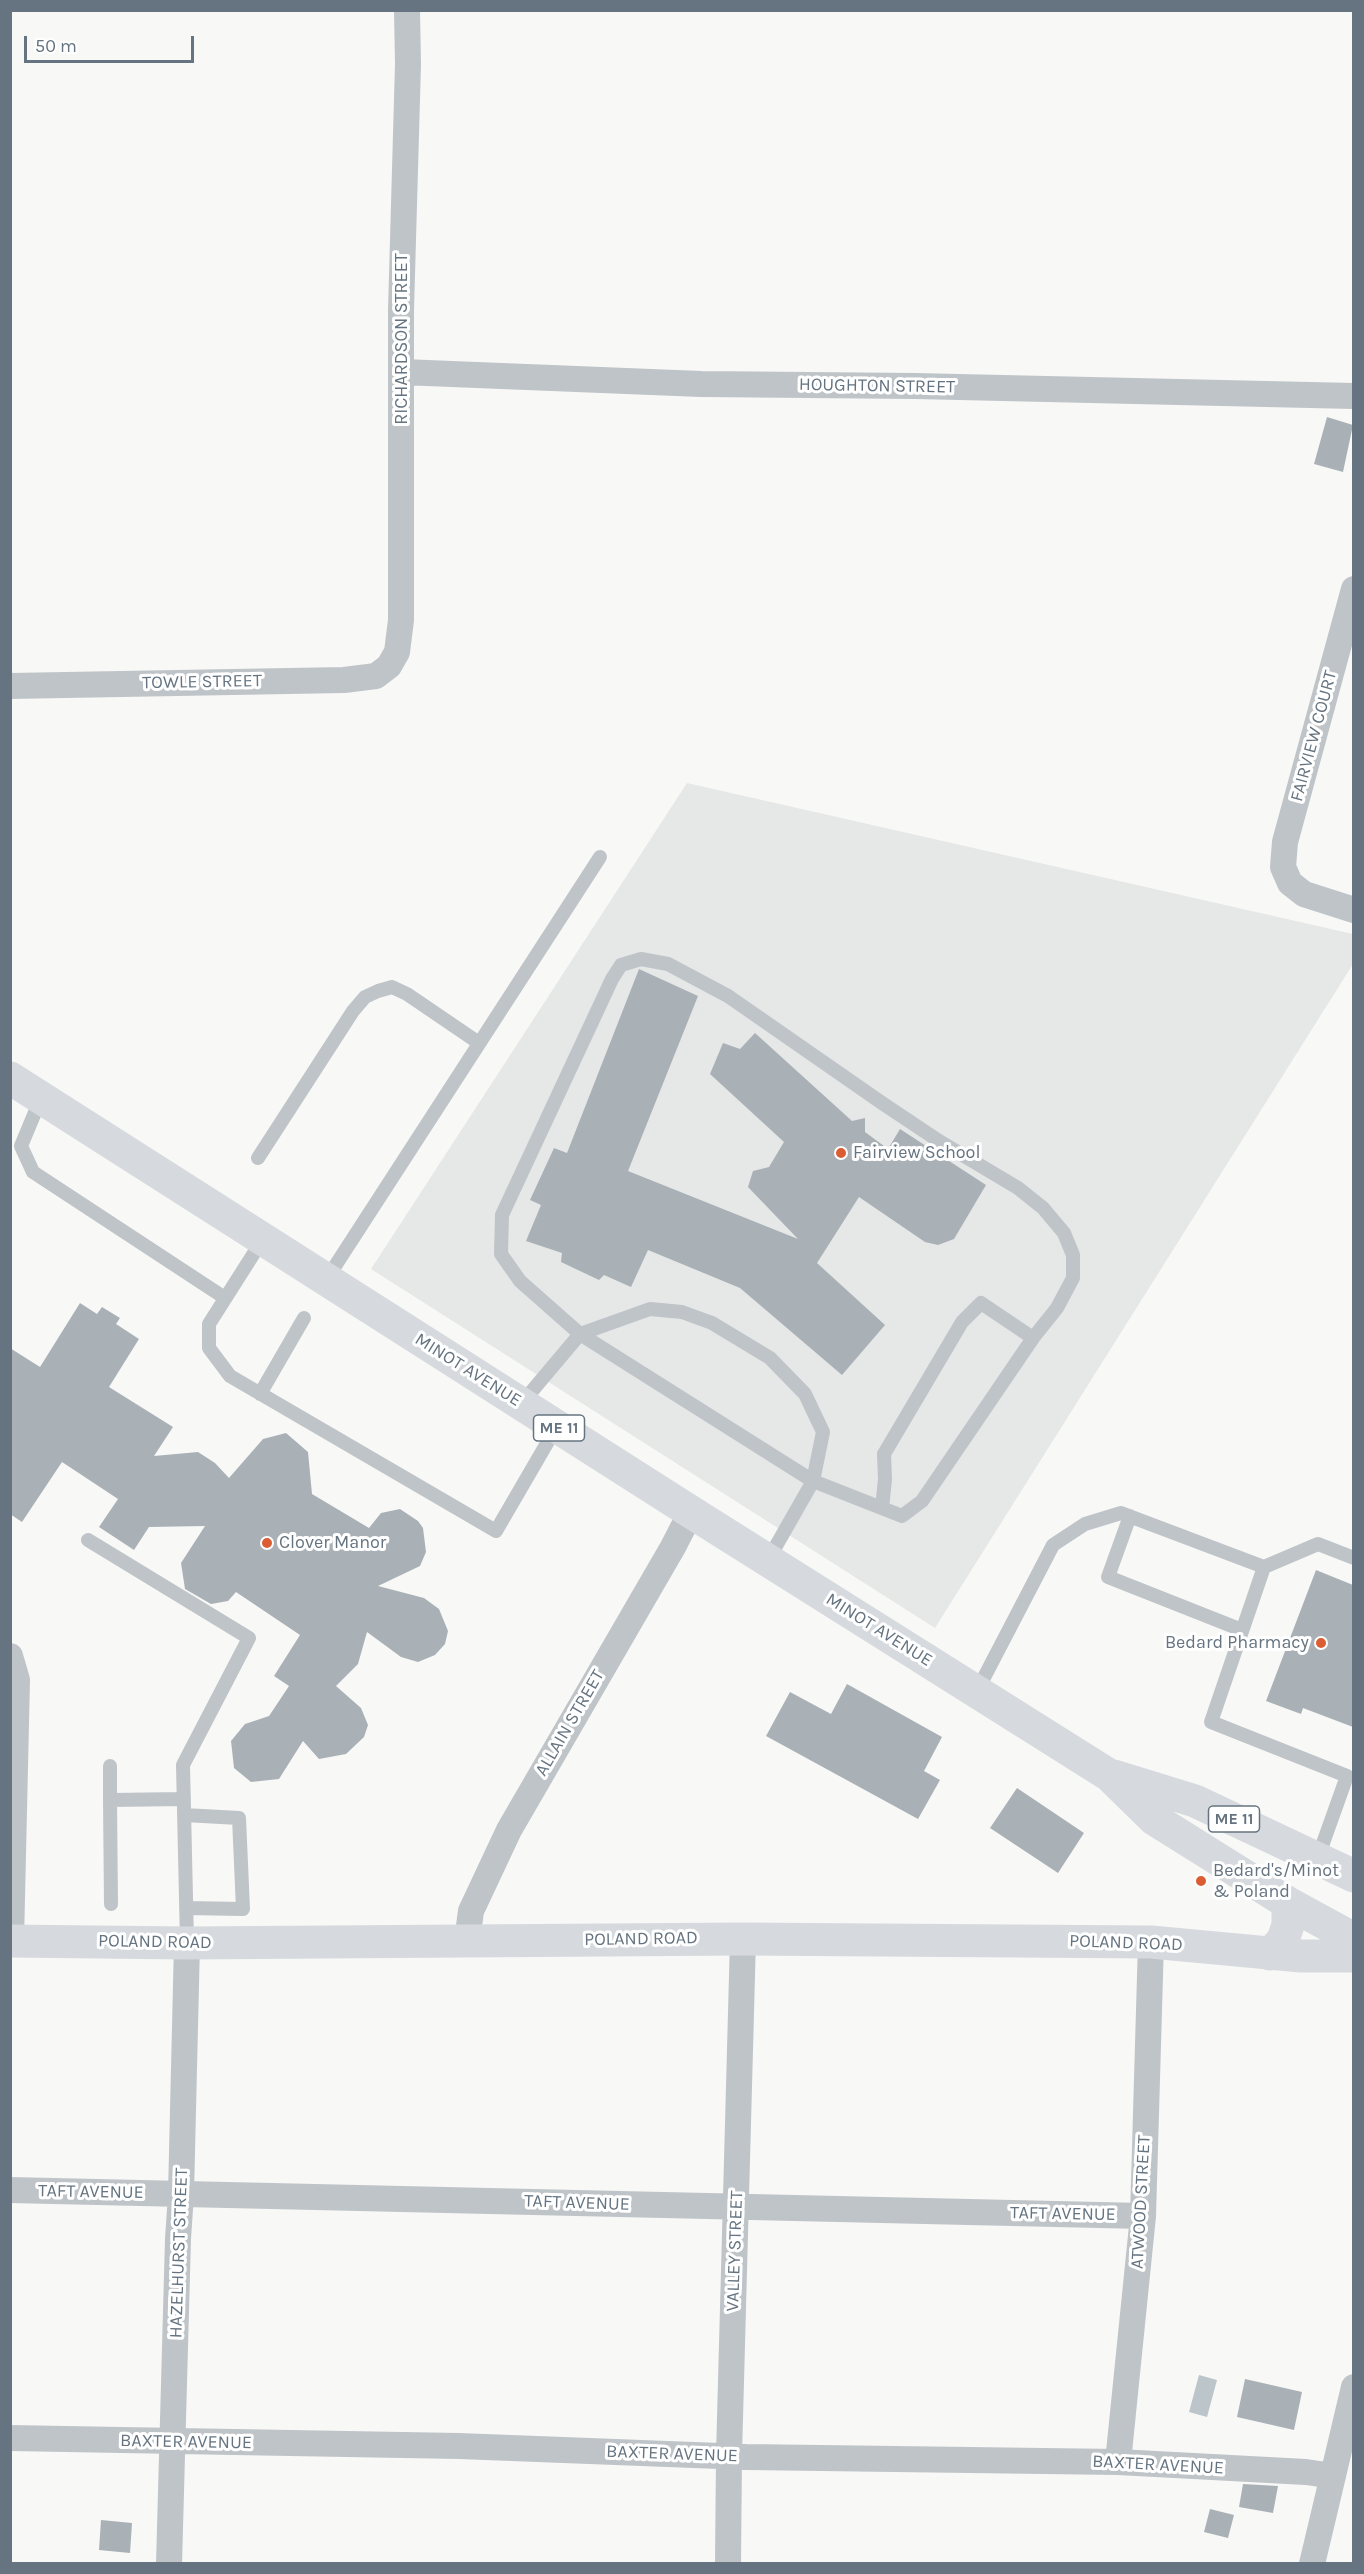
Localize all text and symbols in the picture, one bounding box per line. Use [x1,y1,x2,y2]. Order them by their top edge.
scale bar [27,24,196,62]
text: 50 m [35,35,77,57]
street label: RICHARDSON STREET [391,253,413,425]
street label: HOUGHTON STREET [799,374,955,398]
street label: FAIRVIEW COURT [1286,668,1342,804]
street label: TOWLE STREET [142,670,262,694]
place label: Fairview School [853,1142,980,1164]
marker: Fairview School [834,1146,848,1160]
street label: MINOT AVENUE [411,1329,525,1411]
road number: ME 11 [534,1415,584,1441]
place label: Clover Manor [279,1532,386,1554]
marker: Clover Manor [260,1536,274,1550]
street label: MINOT AVENUE [822,1589,936,1671]
place label: Bedard Pharmacy [1165,1632,1309,1654]
marker: Bedard Pharmacy [1314,1636,1328,1650]
street label: ALLAIN STREET [531,1666,609,1780]
road number: ME 11 [1208,1806,1260,1832]
place label: Bedard's/Minot & Poland [1213,1860,1339,1902]
marker: Bedard's/Minot & Poland [1194,1874,1208,1888]
street label: POLAND ROAD [584,1927,698,1951]
street label: POLAND ROAD [98,1930,212,1954]
street label: POLAND ROAD [1069,1930,1183,1956]
street label: ATWOOD STREET [1127,2134,1155,2270]
street label: HAZELHURST STREET [165,2167,193,2339]
street label: TAFT AVENUE [38,2180,144,2204]
street label: TAFT AVENUE [524,2190,630,2216]
street label: VALLEY STREET [722,2190,748,2312]
street label: TAFT AVENUE [1010,2202,1116,2226]
street label: BAXTER AVENUE [120,2430,252,2454]
street label: BAXTER AVENUE [606,2441,738,2467]
street label: BAXTER AVENUE [1092,2451,1224,2479]

